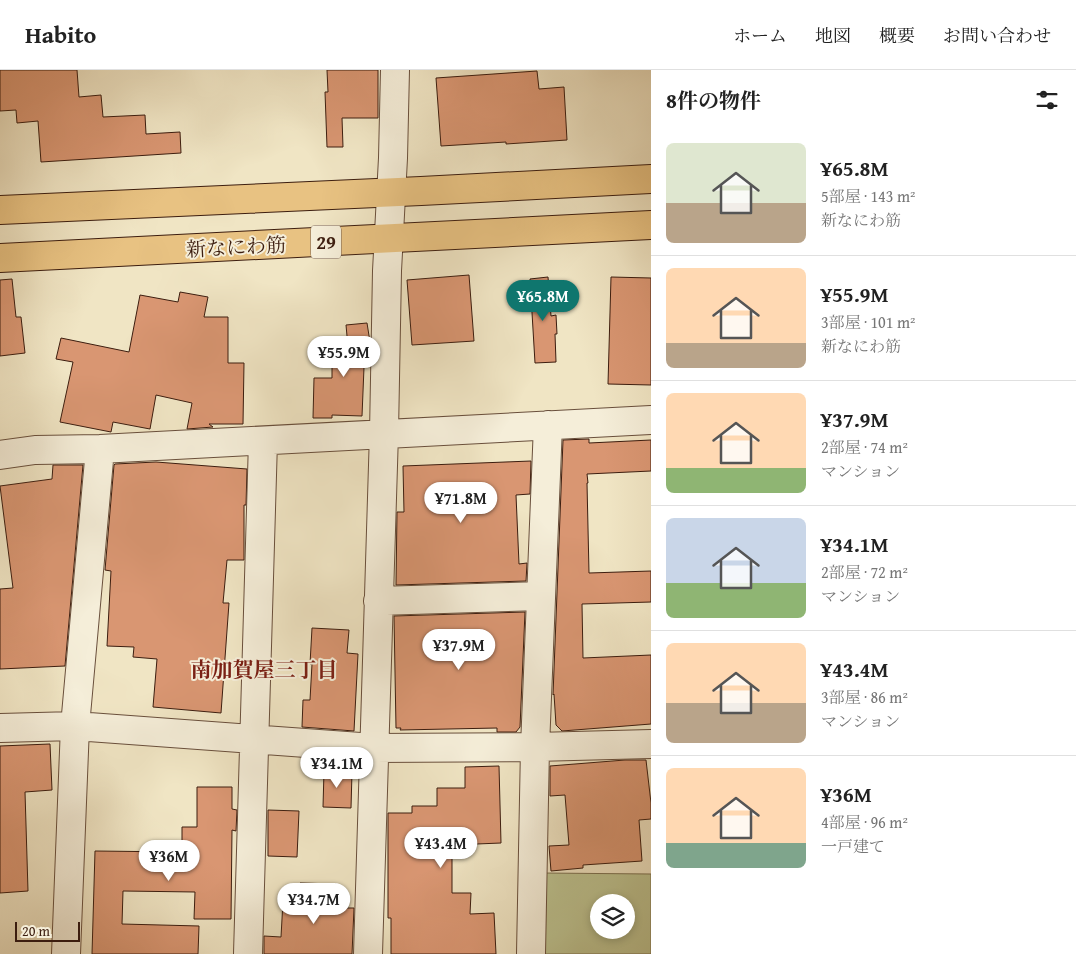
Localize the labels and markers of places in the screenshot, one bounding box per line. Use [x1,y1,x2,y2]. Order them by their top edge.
pin: ¥65.8M [502,280,584,322]
pin: ¥55.9M [303,336,385,378]
pin: ¥71.8M [420,482,502,524]
pin: ¥37.9M [418,628,500,671]
pin: ¥34.1M [296,746,378,789]
pin: ¥43.4M [400,826,482,869]
pin: ¥36M [139,840,199,882]
pin: ¥34.7M [273,882,355,925]

